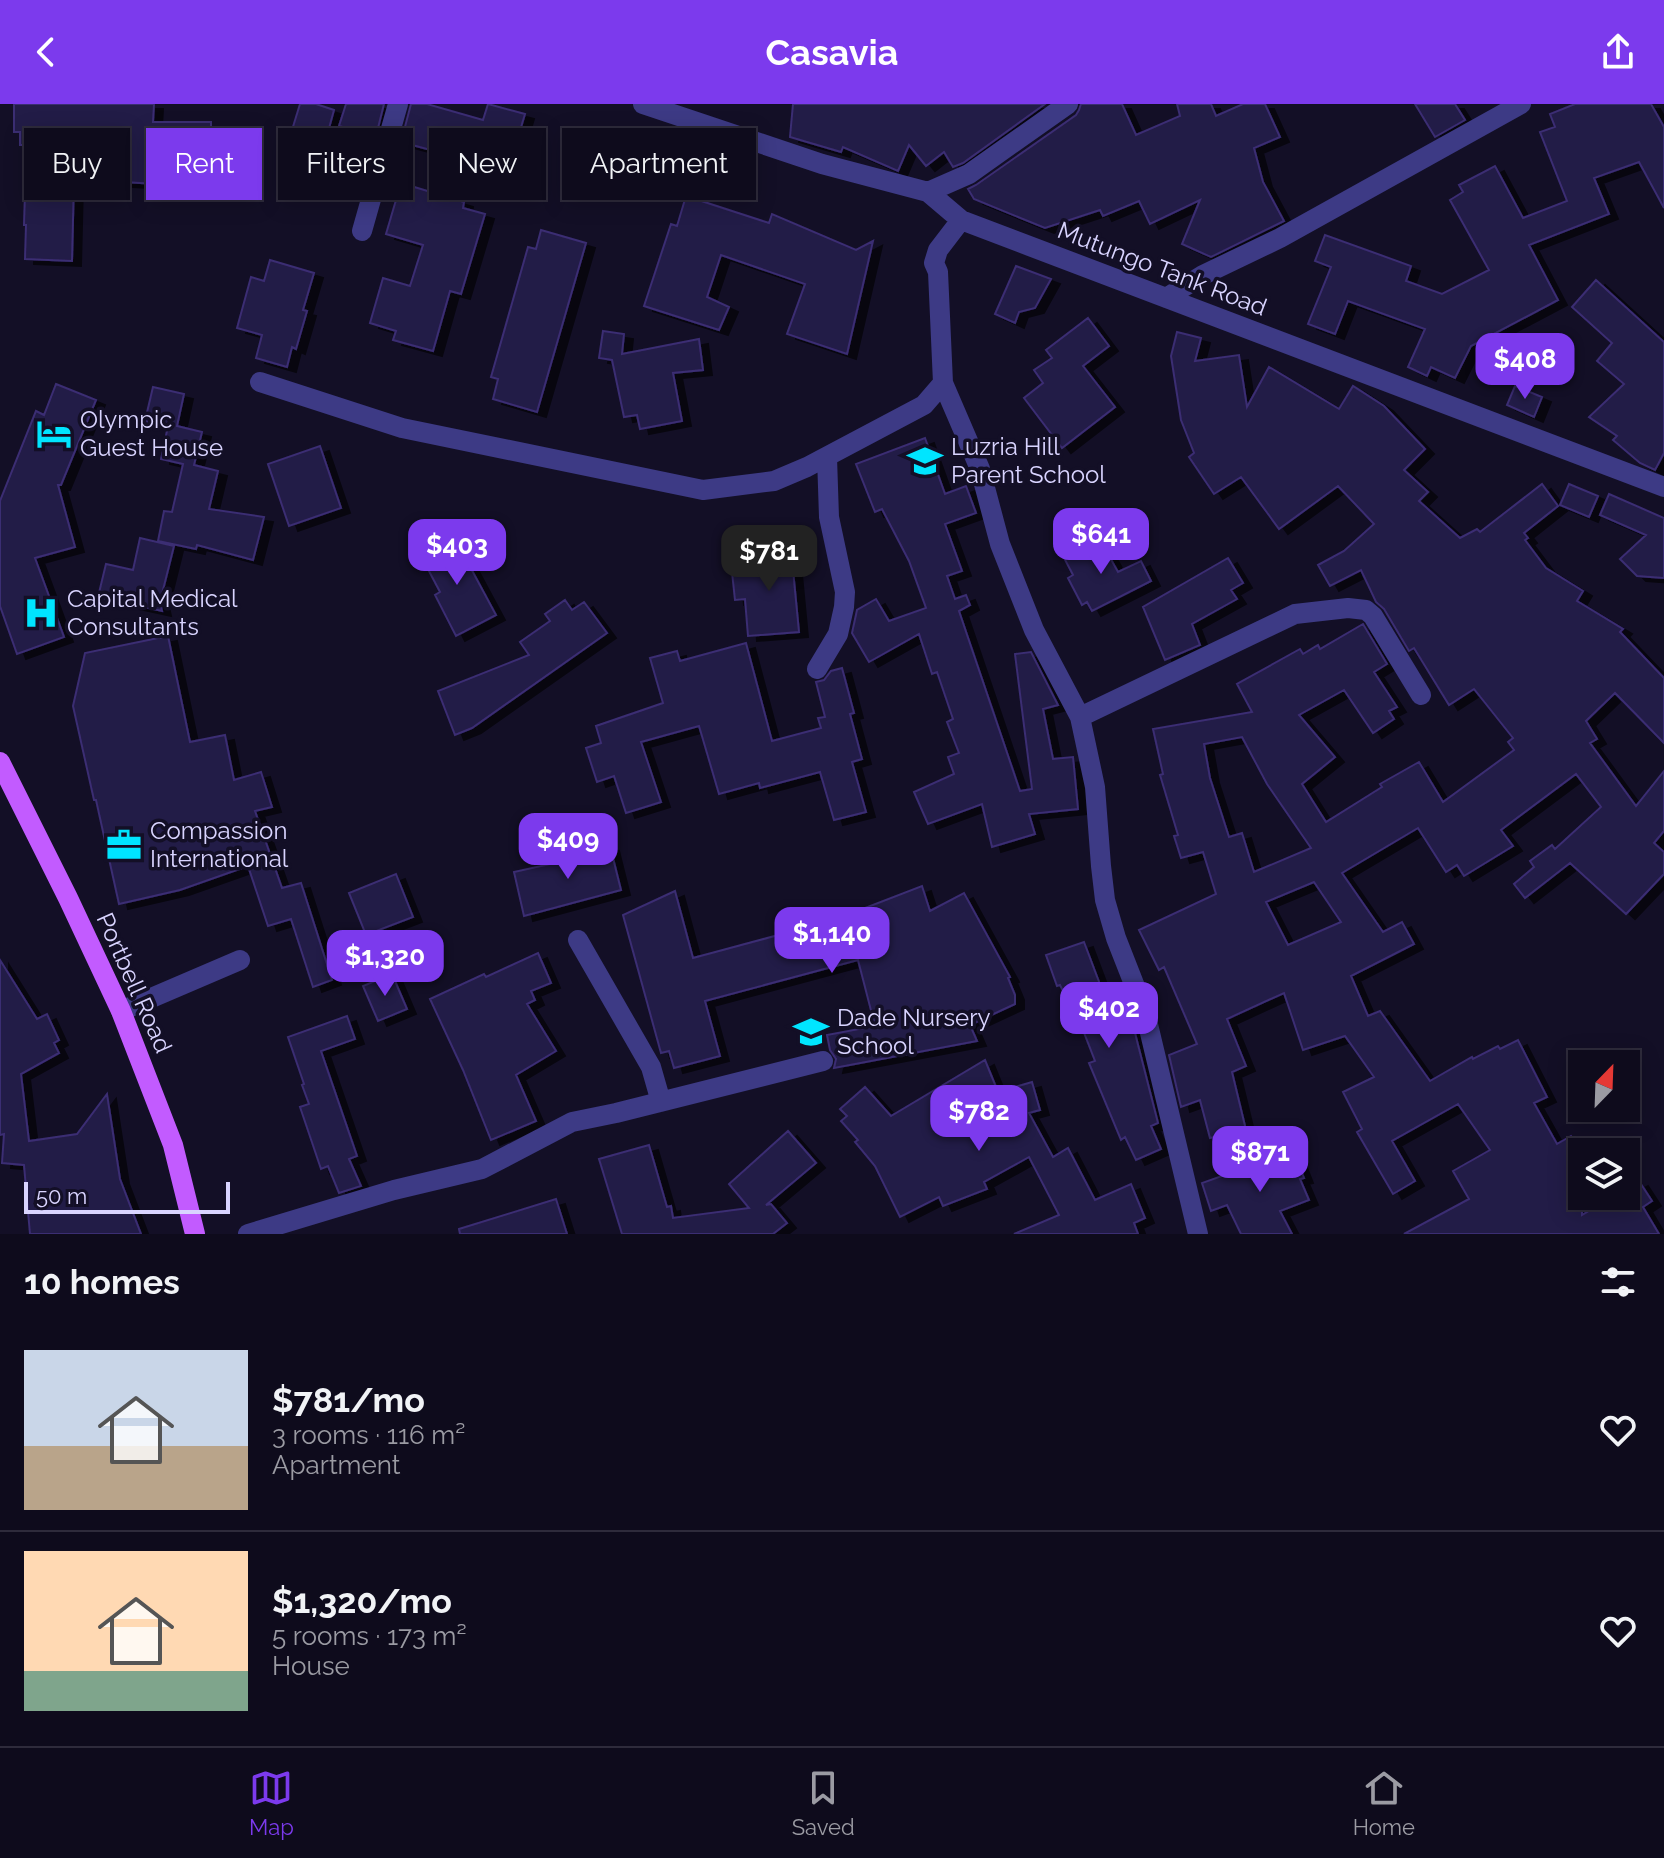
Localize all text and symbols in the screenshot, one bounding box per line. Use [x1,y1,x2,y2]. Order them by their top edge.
icon: back [24,30,68,74]
icon: share [1596,30,1640,74]
text: Casavia [766,31,898,73]
chip: Buy [24,128,130,200]
chip: Rent [146,128,262,200]
chip: Filters [278,128,413,200]
chip: New [429,128,546,200]
chip: Apartment [562,128,756,200]
street label: Mutungo Tank Road [1053,215,1271,322]
pin: $408 [1478,333,1572,401]
text: $408 [1494,344,1557,374]
place label: Olympic Guest House [80,405,223,462]
hotel icon: Olympic Guest House [35,415,73,453]
place label: Luzria Hill Parent School [951,432,1106,489]
school or university icon: Luzria Hill Parent School [906,442,944,480]
pin: $641 [1054,508,1148,576]
pin: $403 [410,519,504,587]
text: $641 [1071,519,1131,549]
pin: $781 [722,525,816,593]
text: $403 [426,530,488,560]
text: $781 [739,536,799,566]
place label: Capital Medical Consultants [67,584,238,641]
hospital icon: Capital Medical Consultants [22,594,60,632]
pin: $409 [521,813,615,881]
place label: Compassion International [150,816,289,873]
text: $409 [537,824,599,854]
office icon: Compassion International [105,826,143,864]
pin: $1,140 [767,907,897,975]
street label: Portbell Road [91,908,178,1057]
text: $1,140 [792,918,872,948]
pin: $1,320 [320,930,450,998]
text: $1,320 [345,941,425,971]
pin: $402 [1062,982,1156,1050]
text: $402 [1078,993,1140,1023]
place label: Dade Nursery School [837,1003,991,1060]
school or university icon: Dade Nursery School [792,1013,830,1051]
north arrow [1568,1050,1640,1122]
map controls [1568,1050,1640,1210]
pin: $782 [932,1085,1026,1153]
text: $782 [948,1096,1010,1126]
pin: $871 [1213,1126,1307,1194]
text: $871 [1230,1137,1290,1167]
button: layers [1568,1138,1640,1210]
scale bar [24,1178,230,1214]
text: 50 m [36,1183,87,1209]
icon: filters [1596,1260,1640,1304]
text: 10 homes [24,1262,180,1302]
text: $781/mo [272,1380,425,1420]
icon: home [88,1382,184,1478]
icon: heart [1596,1408,1640,1452]
text: 3 rooms · 116 m² [272,1420,465,1450]
text: Apartment [272,1450,401,1480]
text: $1,320/mo [272,1581,452,1621]
icon: home [88,1583,184,1679]
icon: heart [1596,1609,1640,1653]
text: 5 rooms · 173 m² [272,1621,466,1651]
text: House [272,1651,350,1681]
tab: Map [249,1766,294,1840]
tab: Saved [792,1766,855,1840]
tab: Home [1353,1766,1415,1840]

